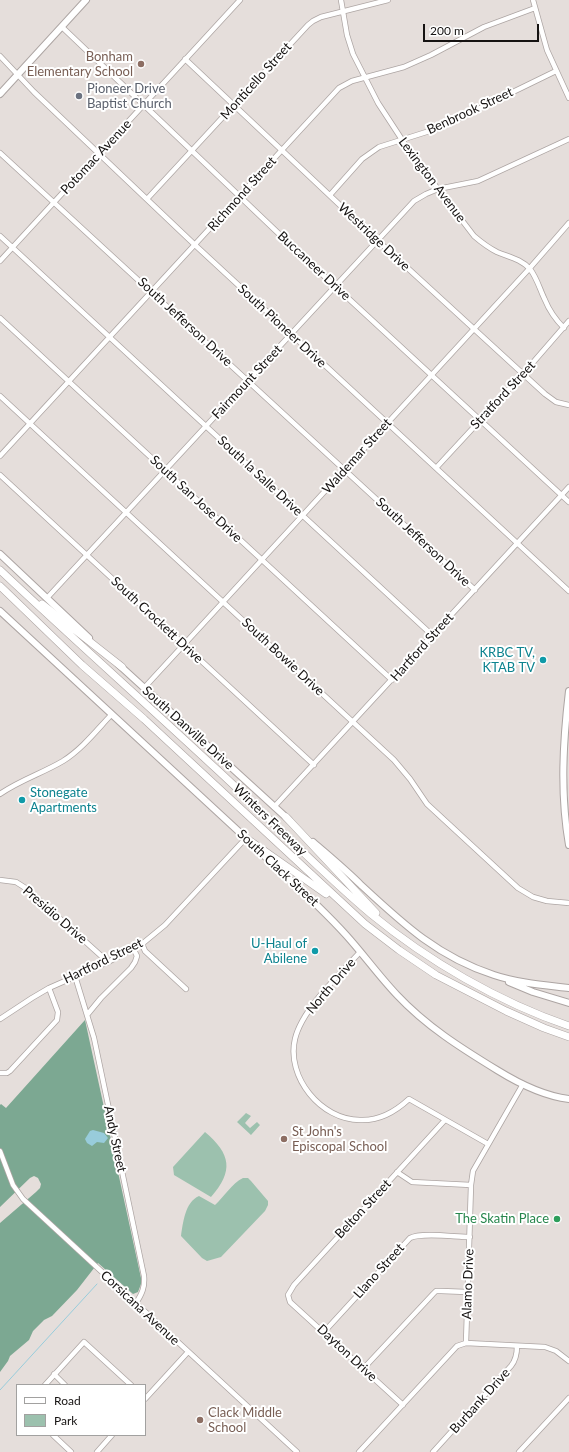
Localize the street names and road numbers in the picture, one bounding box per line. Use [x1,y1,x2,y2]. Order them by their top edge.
street label: Monticello Street [217,39,295,123]
street label: Benbrook Street [425,84,515,138]
street label: Potomac Avenue [57,116,135,198]
street label: Lexington Avenue [395,134,469,226]
street label: Richmond Street [204,154,280,234]
street label: Westridge Drive [335,200,413,274]
street label: Buccaneer Drive [274,228,354,304]
street label: South Jefferson Drive [135,274,235,370]
street label: South Pioneer Drive [235,281,329,371]
street label: Fairmount Street [209,342,285,422]
street label: Stratford Street [467,358,539,432]
street label: Waldemar Street [319,415,395,497]
street label: South la Salle Drive [214,433,306,519]
street label: South San Jose Drive [147,452,245,546]
street label: South Jefferson Drive [373,494,473,590]
street label: South Crockett Drive [108,573,206,667]
street label: Hartford Street [387,610,457,684]
street label: South Bowie Drive [239,615,327,699]
street label: South Danville Drive [139,683,237,773]
street label: Winters Freeway [230,781,310,859]
street label: South Clack Street [234,826,322,910]
street label: Presidio Drive [20,883,90,947]
street label: Hartford Street [61,935,145,987]
street label: North Drive [303,955,359,1017]
street label: Andy Street [100,1104,130,1174]
street label: Belton Street [332,1176,394,1242]
street label: Llano Street [350,1240,408,1302]
street label: Alamo Drive [459,1248,477,1320]
street label: Corsicana Avenue [97,1267,183,1349]
street label: Dayton Drive [314,1321,380,1385]
street label: Burbank Drive [447,1365,513,1437]

